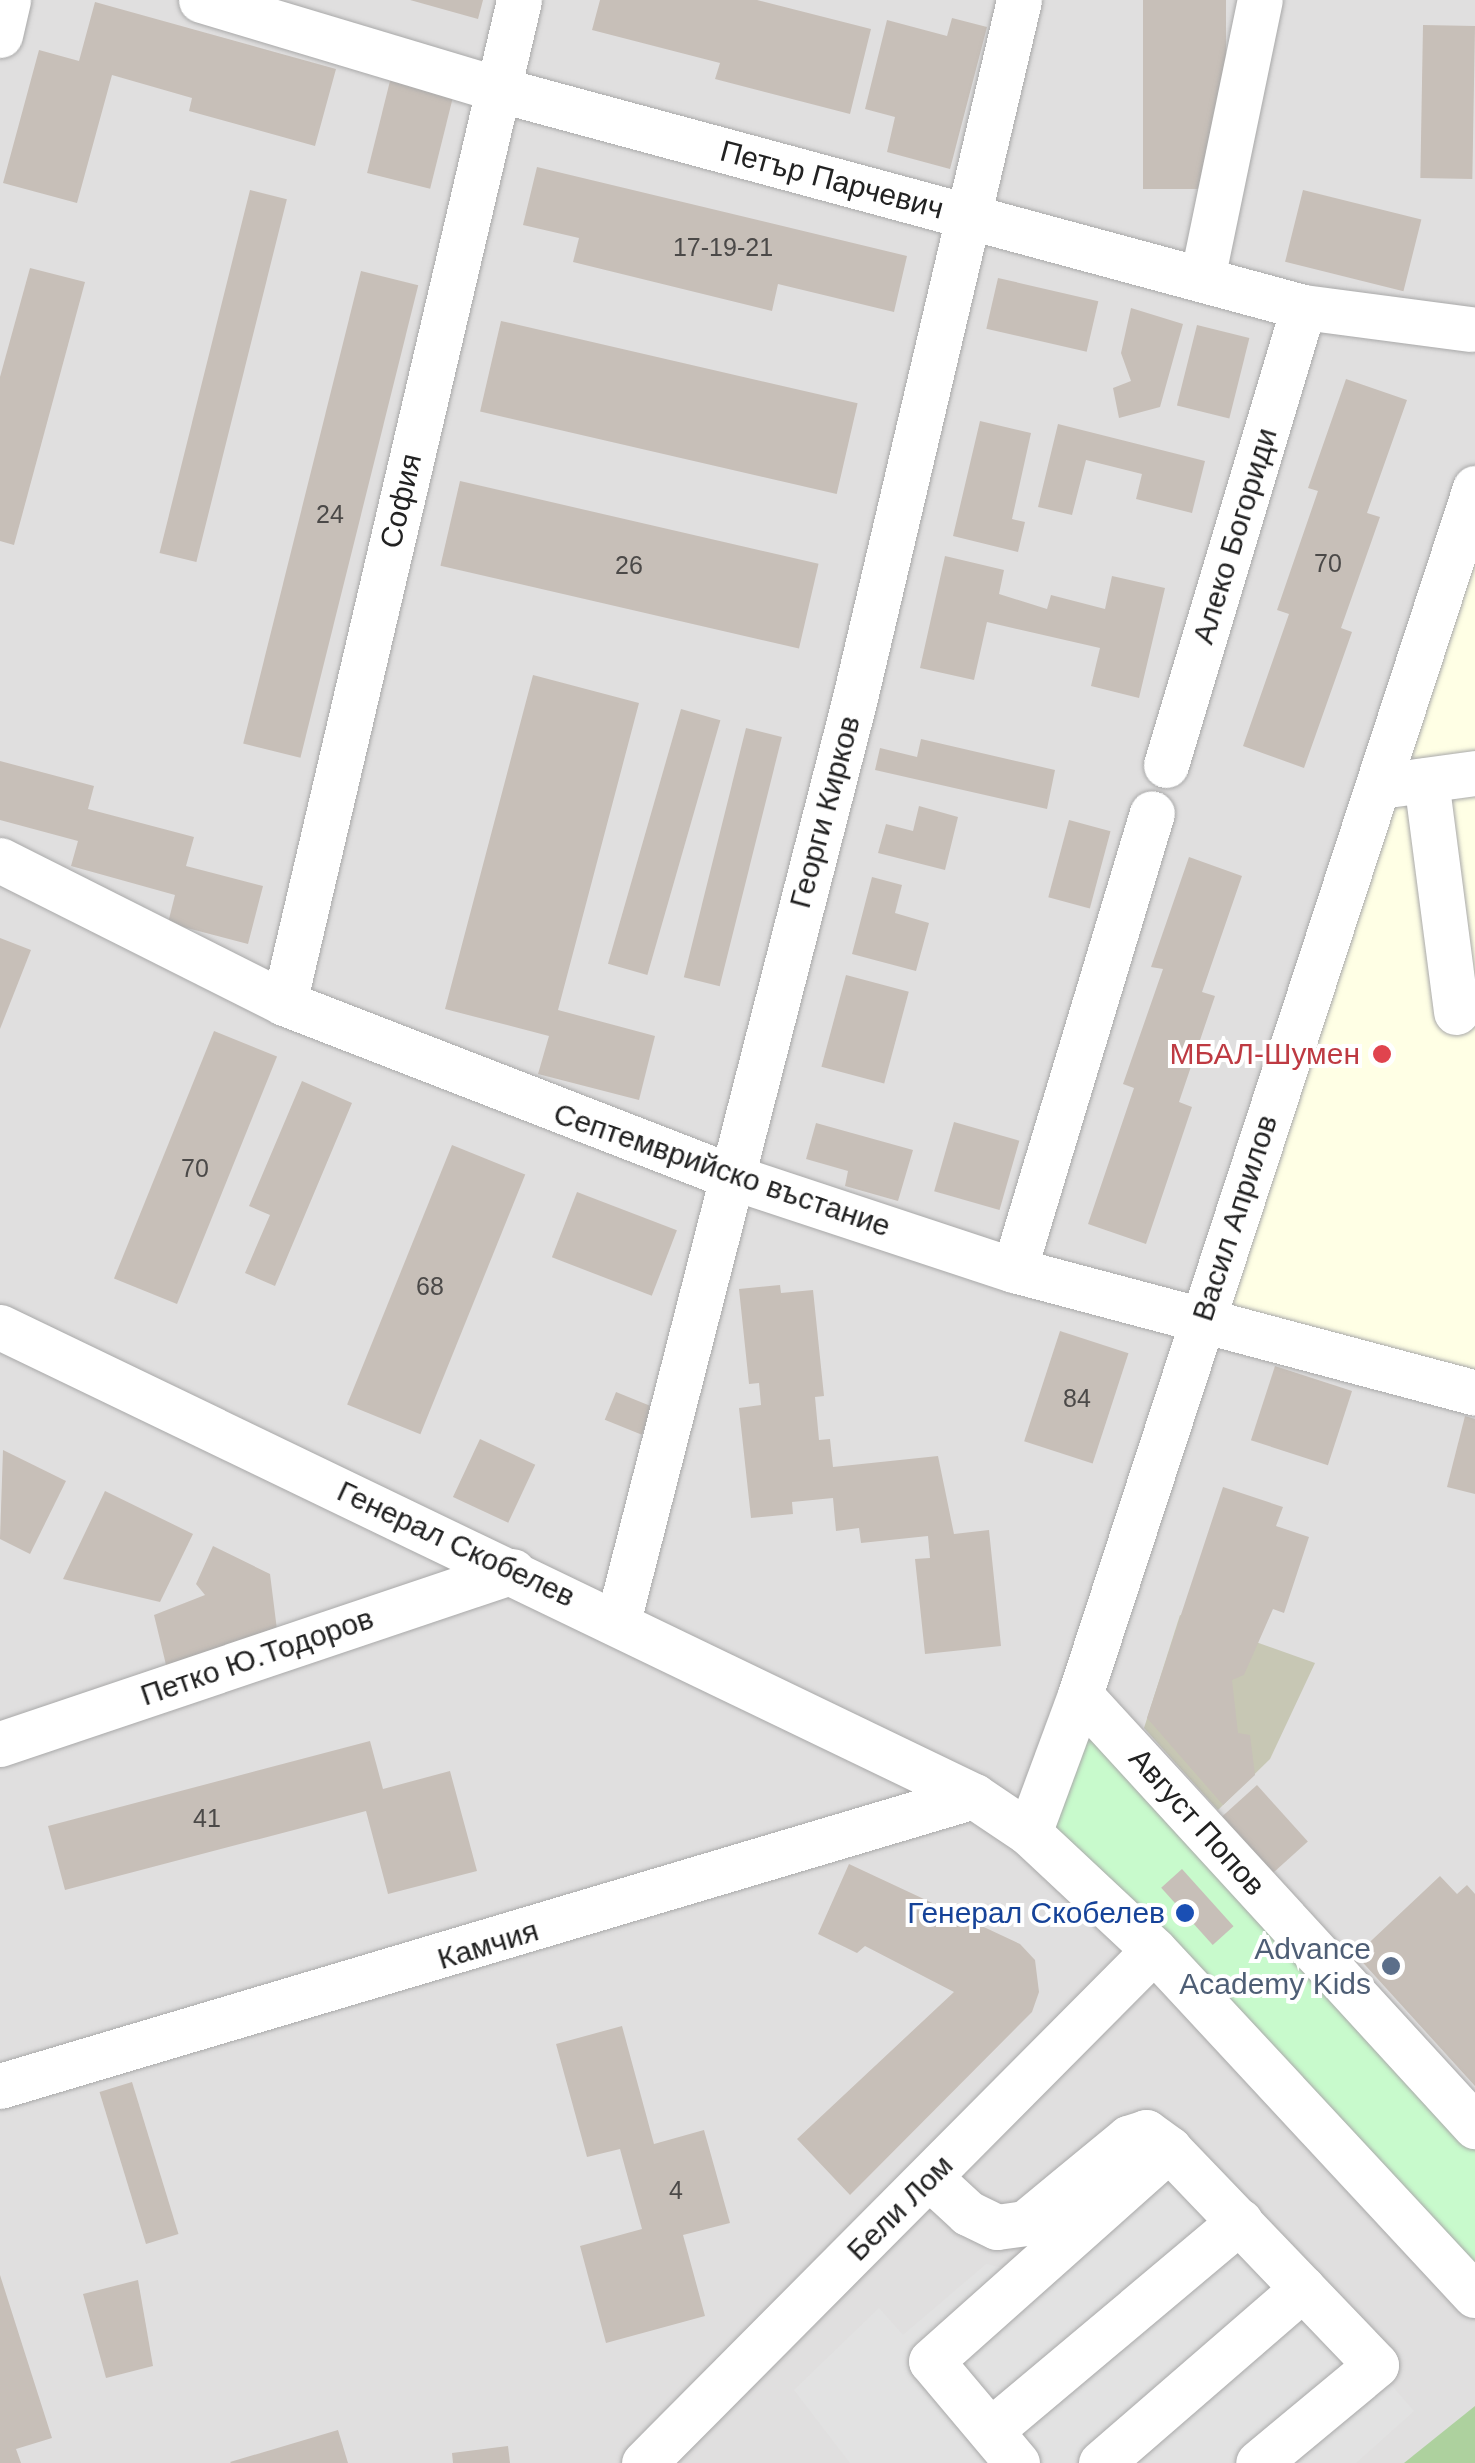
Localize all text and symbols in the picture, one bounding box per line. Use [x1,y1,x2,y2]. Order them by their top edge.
street label: Петър Парчевич [716,133,948,227]
house number: 17-19-21 [673,232,773,262]
street label: Алеко Богориди [1185,424,1285,648]
street label: София [373,450,429,552]
house number: 24 [316,499,344,529]
house number: 70 [1314,548,1342,578]
house number: 26 [615,550,643,580]
street label: Георги Кирков [782,712,868,912]
place label: МБАЛ-Шумен [1170,1036,1360,1072]
marker: МБАЛ-Шумен [1369,1041,1395,1067]
street label: Септемврийско въстание [549,1095,895,1245]
street label: Васил Априлов [1185,1110,1285,1326]
house number: 70 [181,1153,209,1183]
house number: 68 [416,1271,444,1301]
house number: 84 [1063,1383,1091,1413]
street label: Генерал Скобелев [332,1473,580,1615]
street label: Петко Ю.Тодоров [136,1600,378,1714]
street label: Август Попов [1121,1741,1273,1903]
house number: 41 [193,1803,221,1833]
place label: Генерал Скобелев [907,1895,1165,1931]
marker: Генерал Скобелев [1174,1902,1196,1924]
street label: Камчия [433,1913,543,1977]
place label: Advance Academy Kids [1179,1931,1371,2002]
marker: Advance Academy Kids [1380,1955,1402,1977]
street label: Бели Лом [840,2148,960,2268]
house number: 4 [669,2175,683,2205]

